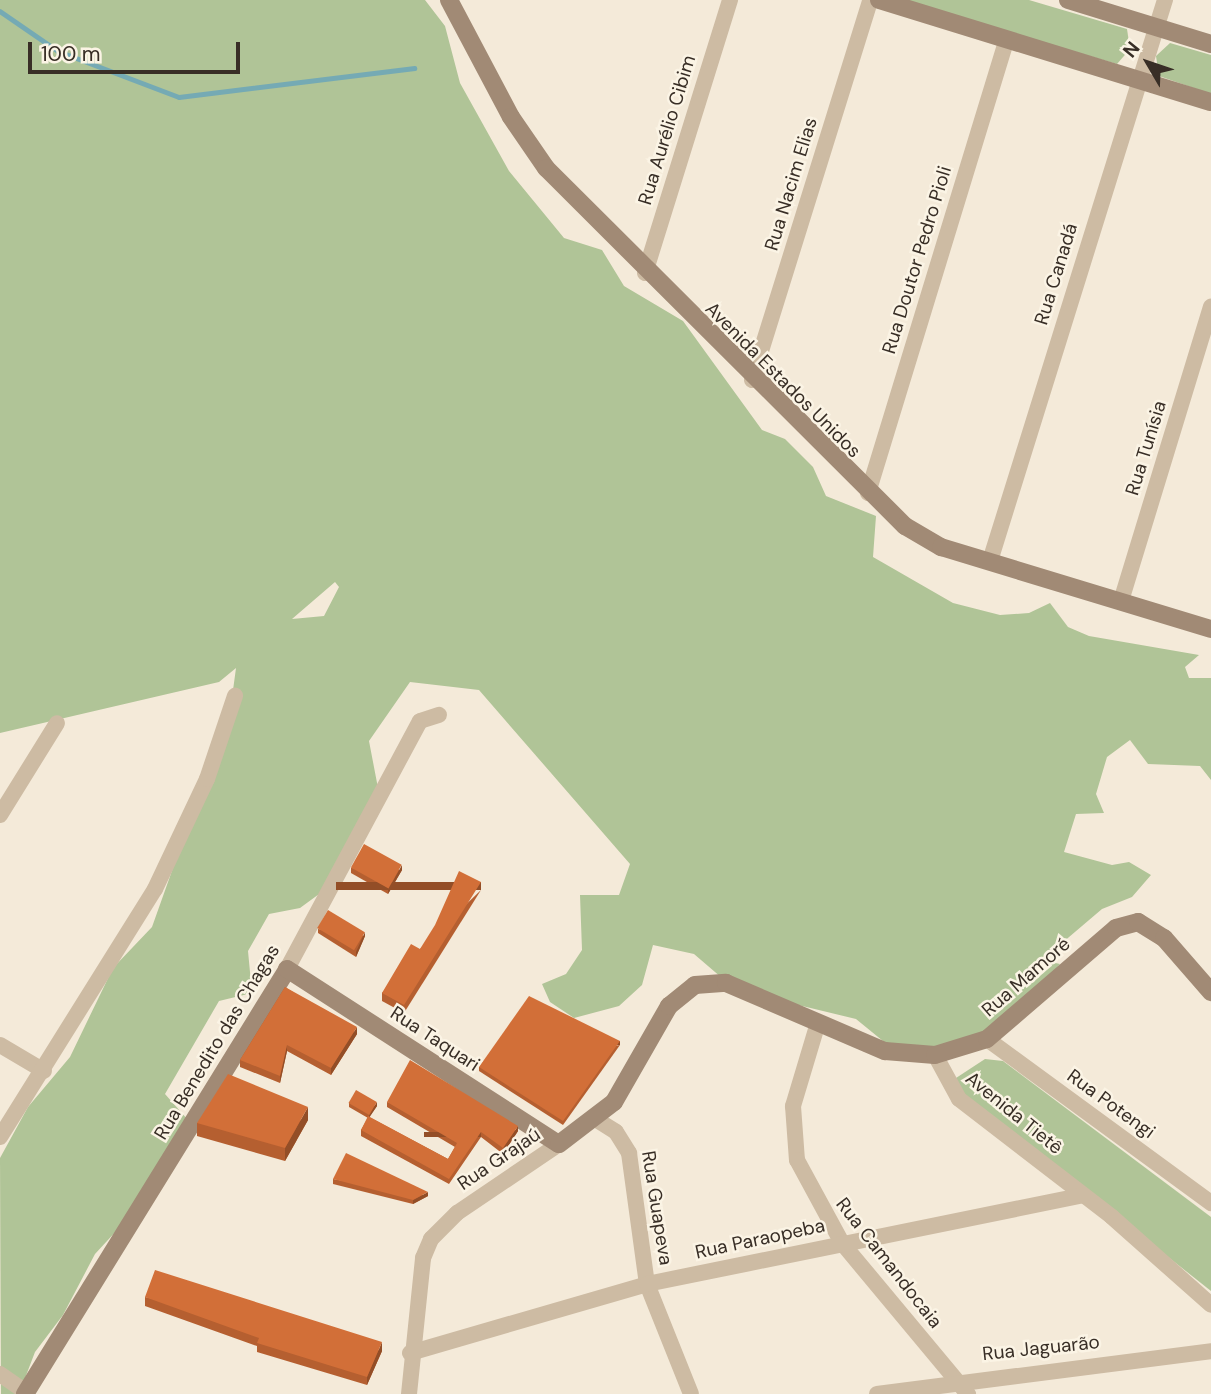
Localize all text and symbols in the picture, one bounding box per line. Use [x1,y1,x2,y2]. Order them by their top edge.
scale bar [32,28,243,72]
north arrow [1113,28,1183,98]
text: N [1117,36,1145,63]
text: 100 m [41,40,101,68]
street label: Rua Aurélio Cibim [633,53,701,207]
street label: Rua Nacim Elias [760,115,822,253]
street label: Rua Doutor Pedro Pioli [878,163,956,357]
street label: Rua Canadá [1030,220,1082,328]
street label: Avenida Estados Unidos [700,297,866,463]
street label: Rua Tunísia [1121,398,1171,498]
street label: Rua Mamoré [977,932,1075,1022]
street label: Rua Benedito das Chagas [150,940,284,1144]
street label: Rua Taquari [386,1002,484,1076]
street label: Rua Potengi [1063,1065,1159,1143]
street label: Avenida Tietê [961,1067,1067,1159]
street label: Rua Grajaú [453,1123,545,1195]
street label: Rua Guapeva [637,1149,677,1267]
street label: Rua Camandocaia [831,1193,947,1333]
street label: Rua Paraopeba [693,1214,827,1264]
street label: Rua Jaguarão [981,1331,1101,1365]

